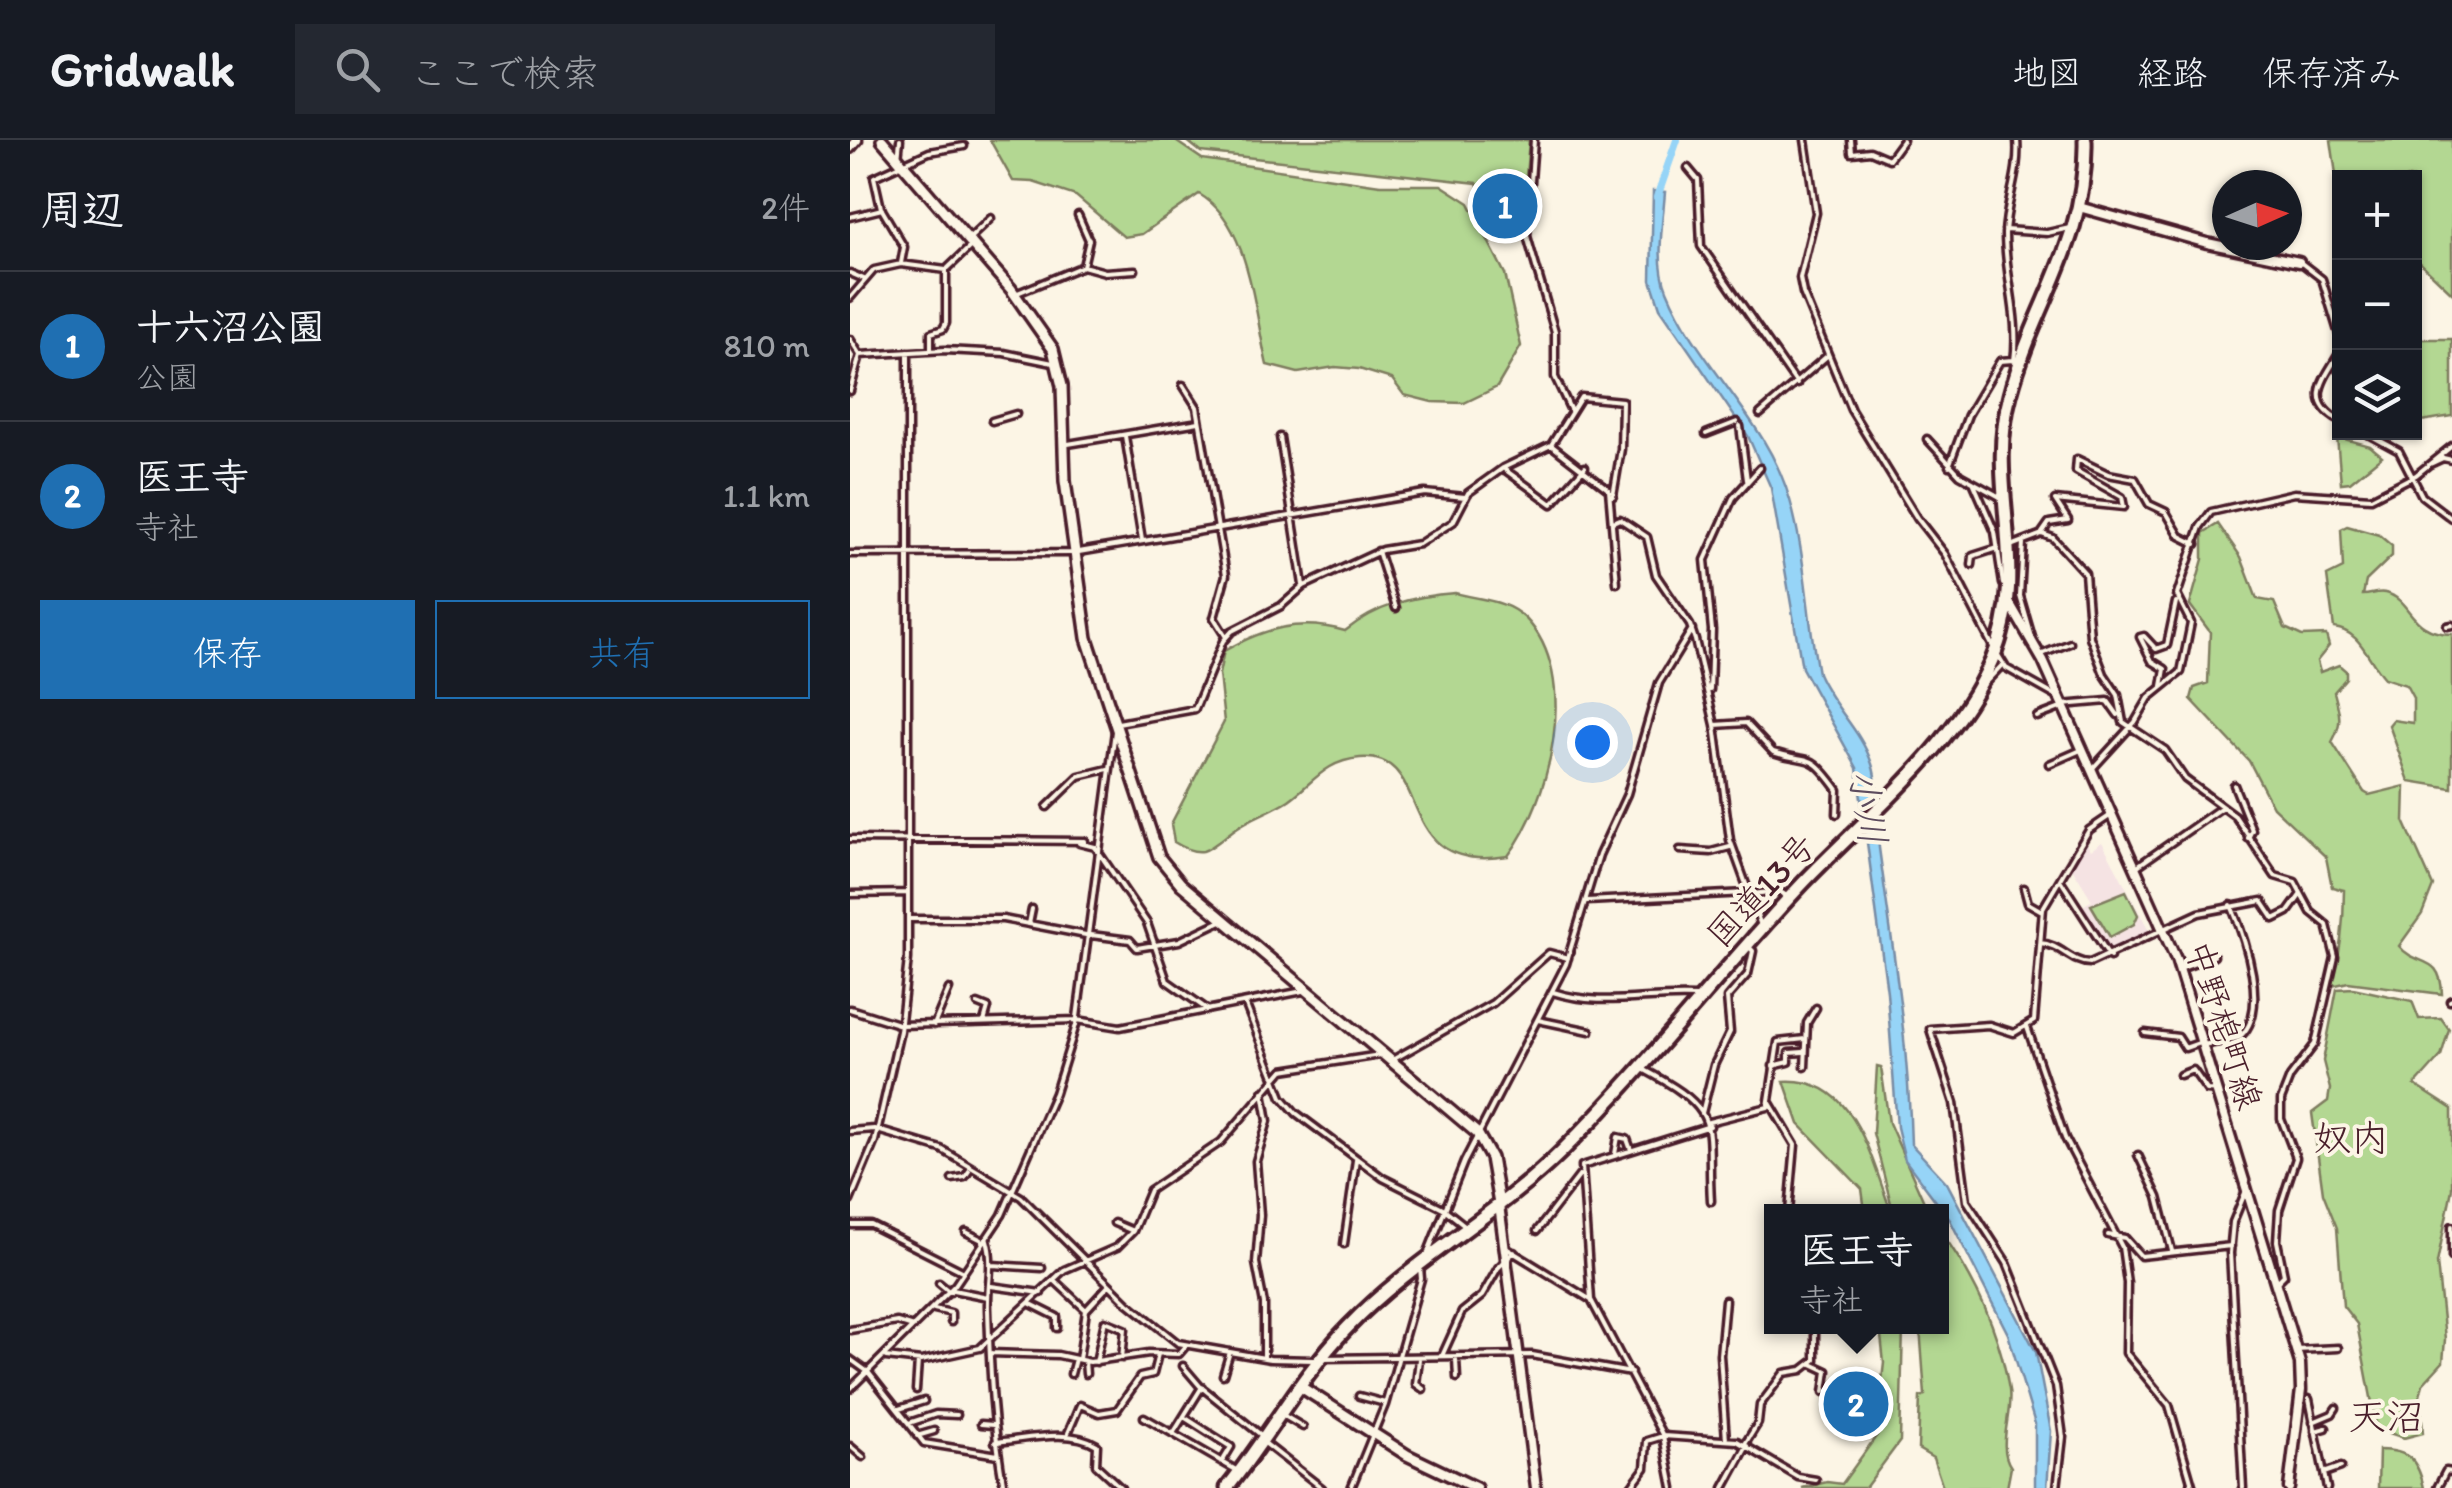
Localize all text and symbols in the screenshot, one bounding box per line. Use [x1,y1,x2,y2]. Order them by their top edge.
search box [295,24,995,114]
text: Gridwalk [50,40,235,98]
icon: search [330,42,385,97]
text: ここで検索 [410,50,600,96]
text: 地図 [2012,52,2082,94]
text: 経路 [2137,52,2207,94]
text: 保存済み [2262,52,2402,94]
pin: 1 [1472,168,1538,244]
north arrow [2212,170,2302,260]
map controls [2332,170,2422,440]
button: + [2332,170,2422,260]
text: 周辺 [40,184,124,235]
text: 2件 [761,189,810,227]
button: − [2332,260,2422,350]
text: 十六沼公園 [135,304,325,350]
text: 1 [65,327,80,365]
text: 810 m [724,327,810,365]
button: layers [2332,350,2422,440]
text: 公園 [135,358,199,396]
text: 医王寺 [135,454,249,500]
text: 2 [64,477,81,515]
text: 1.1 km [723,477,810,515]
text: 寺社 [135,508,199,546]
button: 保存 [40,600,415,699]
button: 共有 [435,600,810,699]
your location [1567,717,1618,768]
water label: 小川 [1839,766,1897,848]
street label: 国道13号 [1698,824,1824,956]
street label: 中野梍町線 [2177,935,2271,1115]
district label: 奴内 [2313,1115,2389,1161]
popup [1764,1204,1949,1334]
text: 医王寺 [1799,1227,1914,1273]
text: 寺社 [1799,1281,1864,1319]
pin: 2 [1824,1366,1888,1442]
district label: 天沼 [2348,1394,2424,1440]

